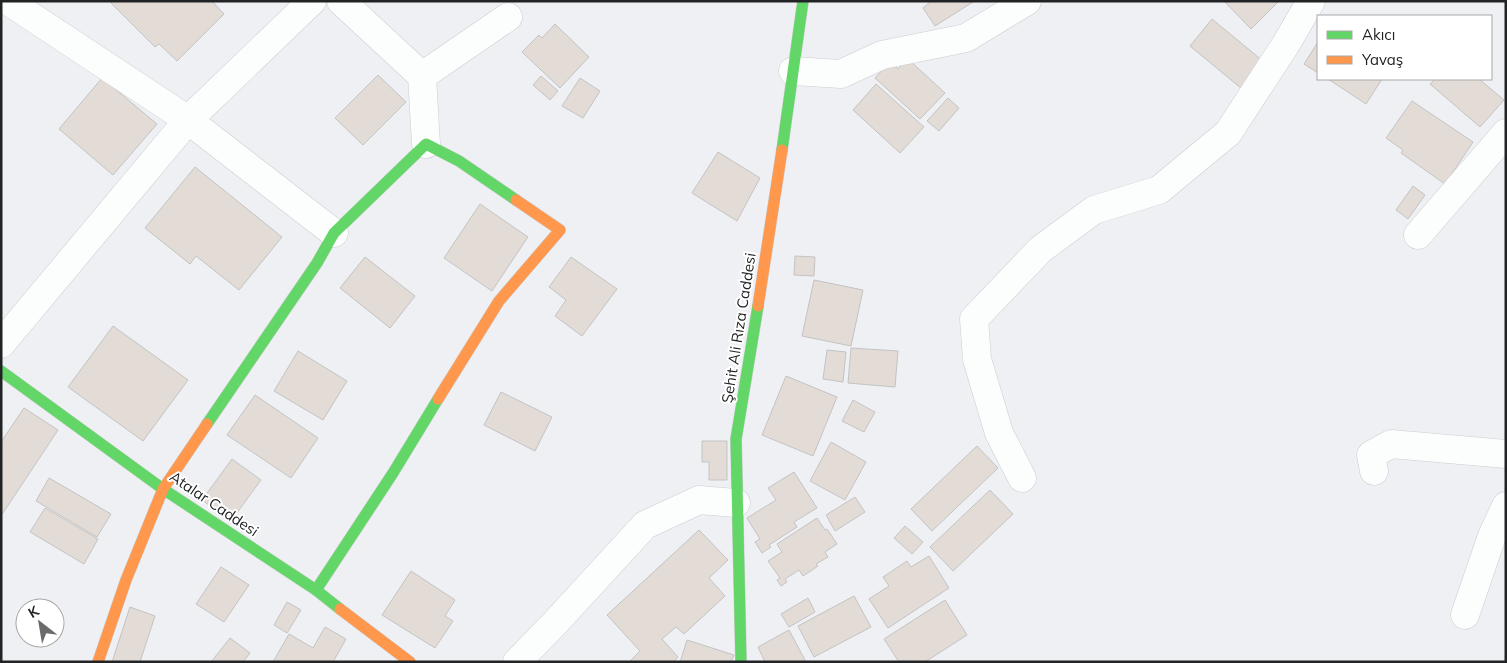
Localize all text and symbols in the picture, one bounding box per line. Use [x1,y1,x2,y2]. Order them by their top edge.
legend [1317,15,1492,80]
text: Akıcı [1362,25,1395,44]
text: Yavaş [1361,50,1403,69]
street label: Şehit Ali Rıza Caddesi [717,251,760,404]
street label: Atalar Caddesi [166,467,262,540]
north arrow [15,598,65,648]
text: K [25,601,43,622]

